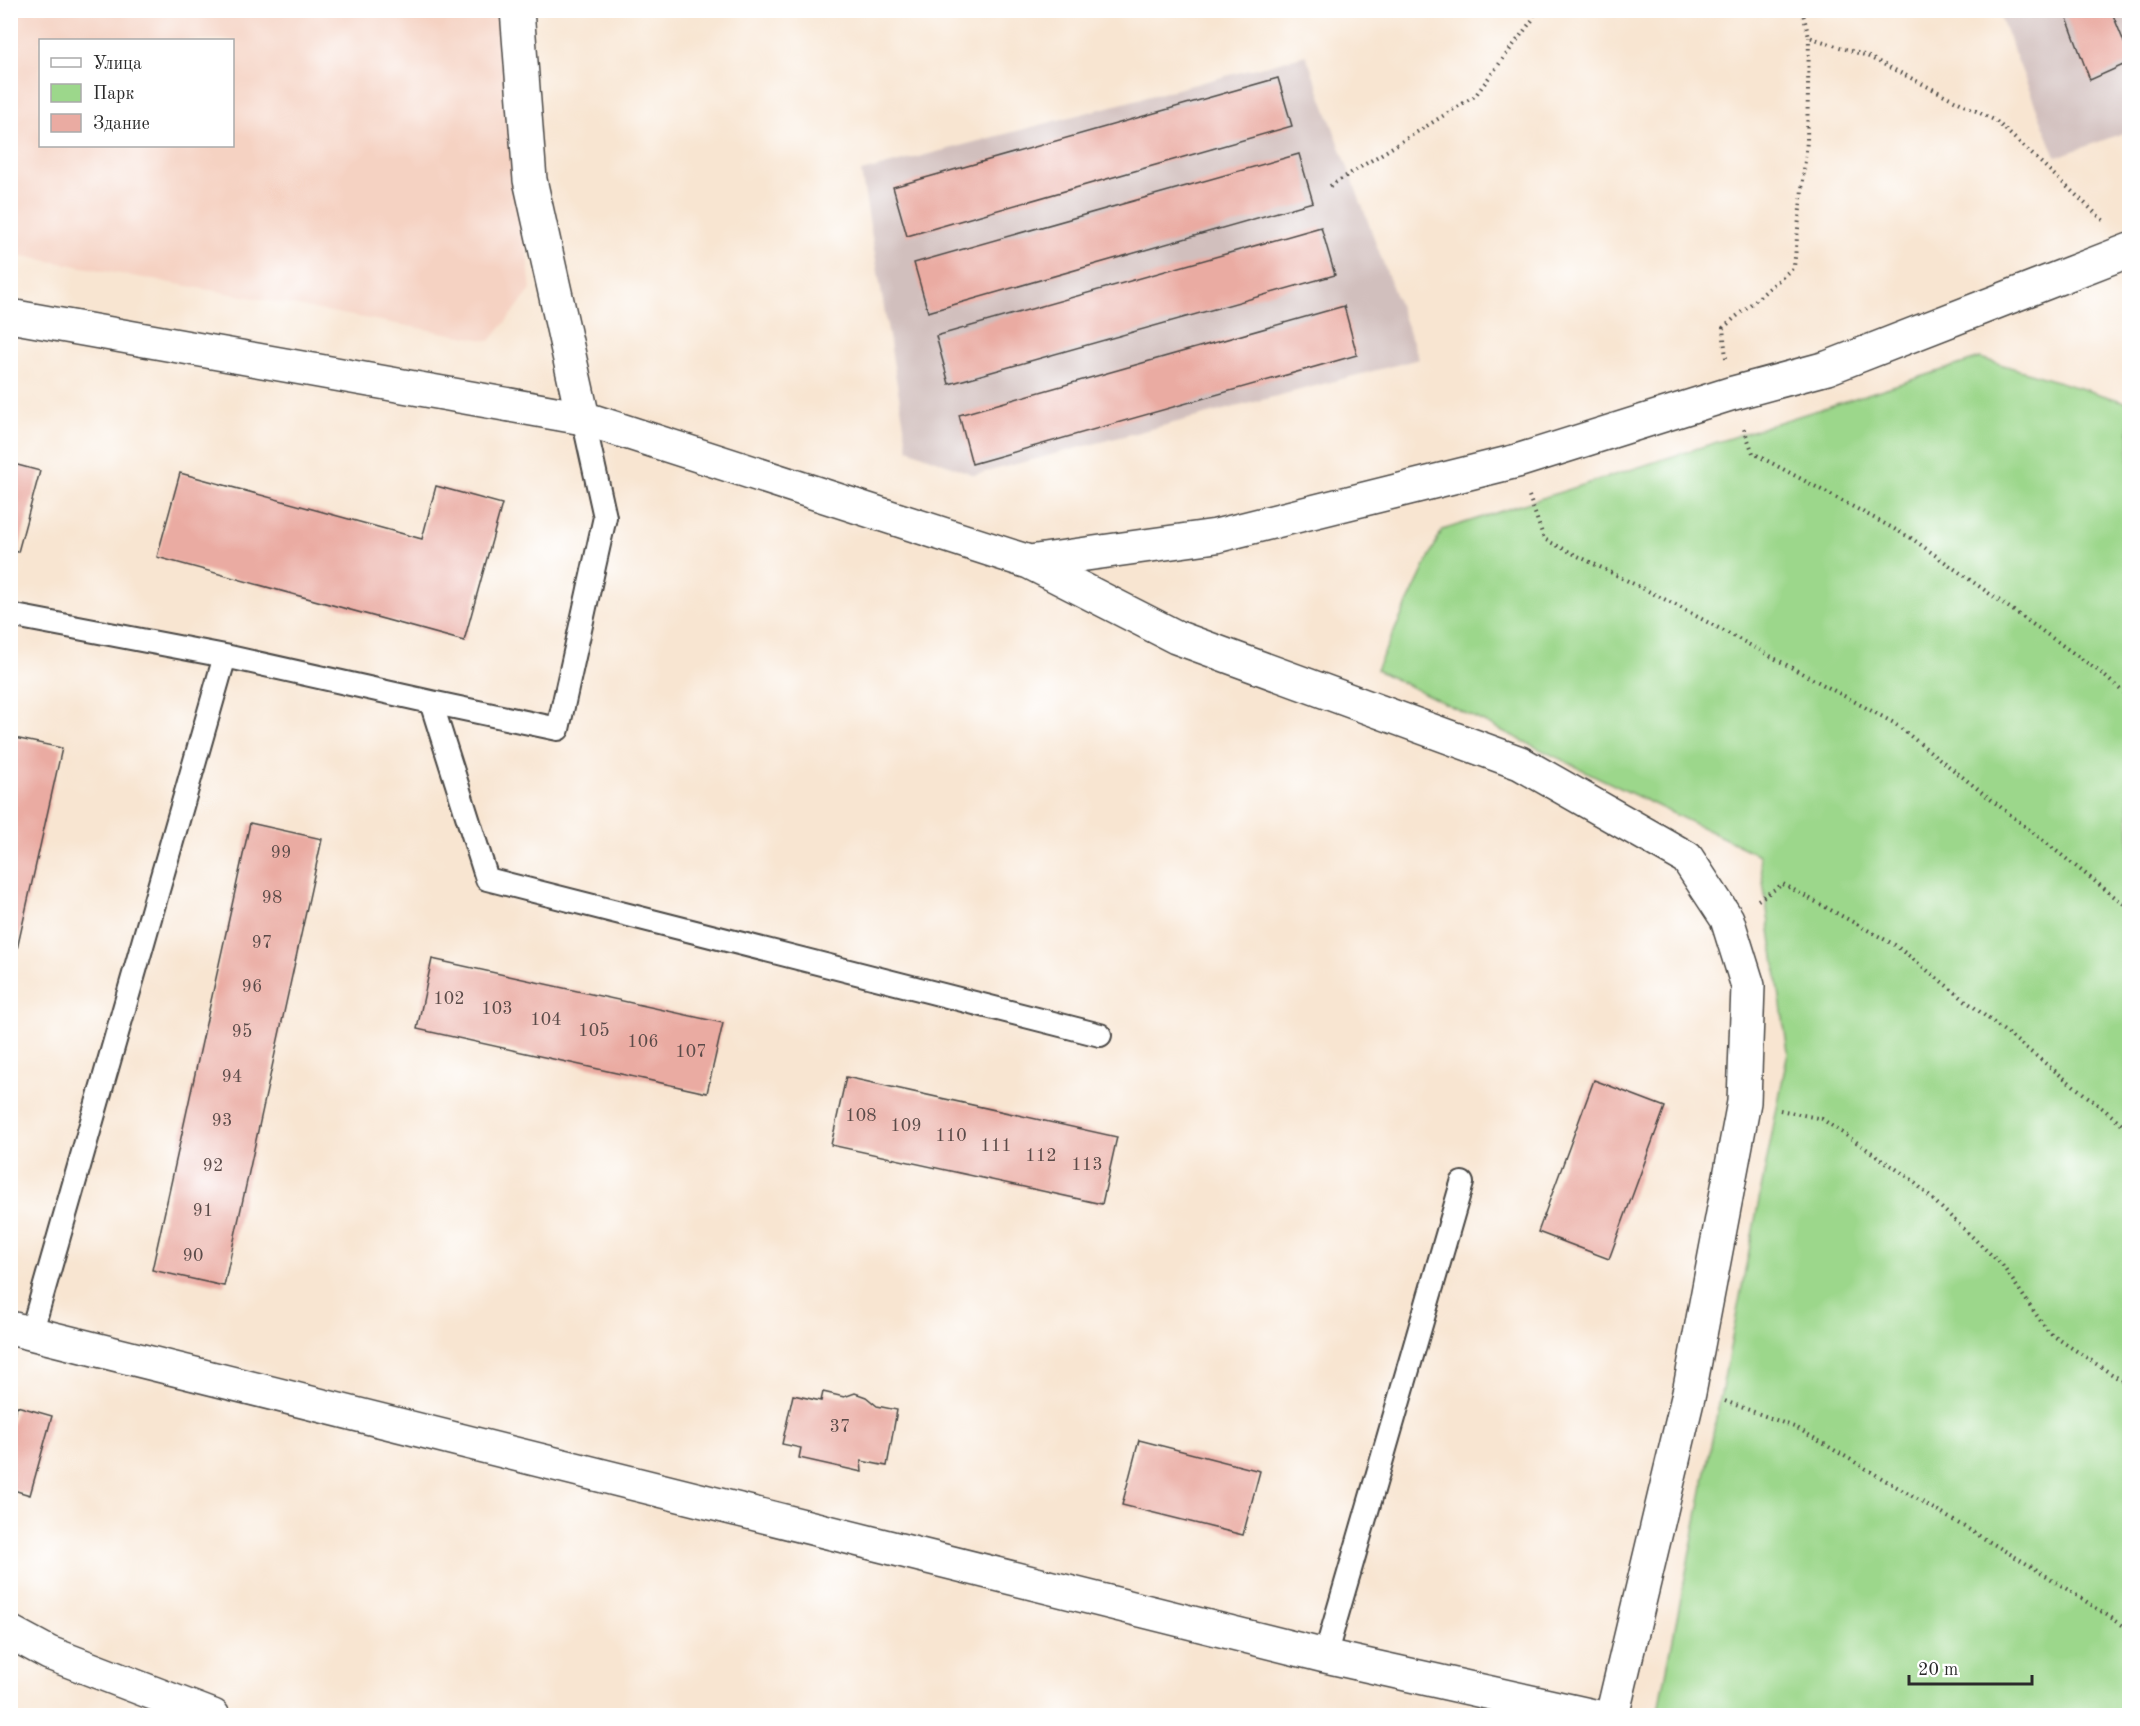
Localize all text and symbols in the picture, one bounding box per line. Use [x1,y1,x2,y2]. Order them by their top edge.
legend [39,39,234,147]
text: Улица [93,55,142,73]
text: Парк [93,85,134,103]
text: Здание [93,115,150,133]
house number: 99 [271,844,291,862]
house number: 98 [262,889,282,907]
house number: 97 [252,934,272,952]
house number: 96 [242,978,262,996]
house number: 102 [433,990,465,1008]
house number: 103 [481,1000,513,1018]
house number: 104 [530,1011,562,1029]
house number: 105 [578,1022,610,1040]
house number: 95 [232,1023,252,1041]
house number: 106 [627,1033,659,1051]
house number: 107 [675,1043,707,1061]
house number: 94 [222,1068,242,1086]
house number: 108 [845,1107,877,1125]
house number: 93 [212,1112,232,1130]
house number: 109 [890,1117,922,1135]
house number: 110 [935,1127,967,1145]
house number: 111 [980,1137,1012,1155]
house number: 112 [1025,1147,1057,1165]
house number: 113 [1071,1156,1103,1174]
house number: 92 [203,1157,223,1175]
house number: 91 [193,1202,213,1220]
house number: 90 [183,1247,203,1265]
house number: 37 [830,1418,850,1436]
scale bar [1909,1648,2032,1686]
text: 20 m [1918,1661,1958,1679]

